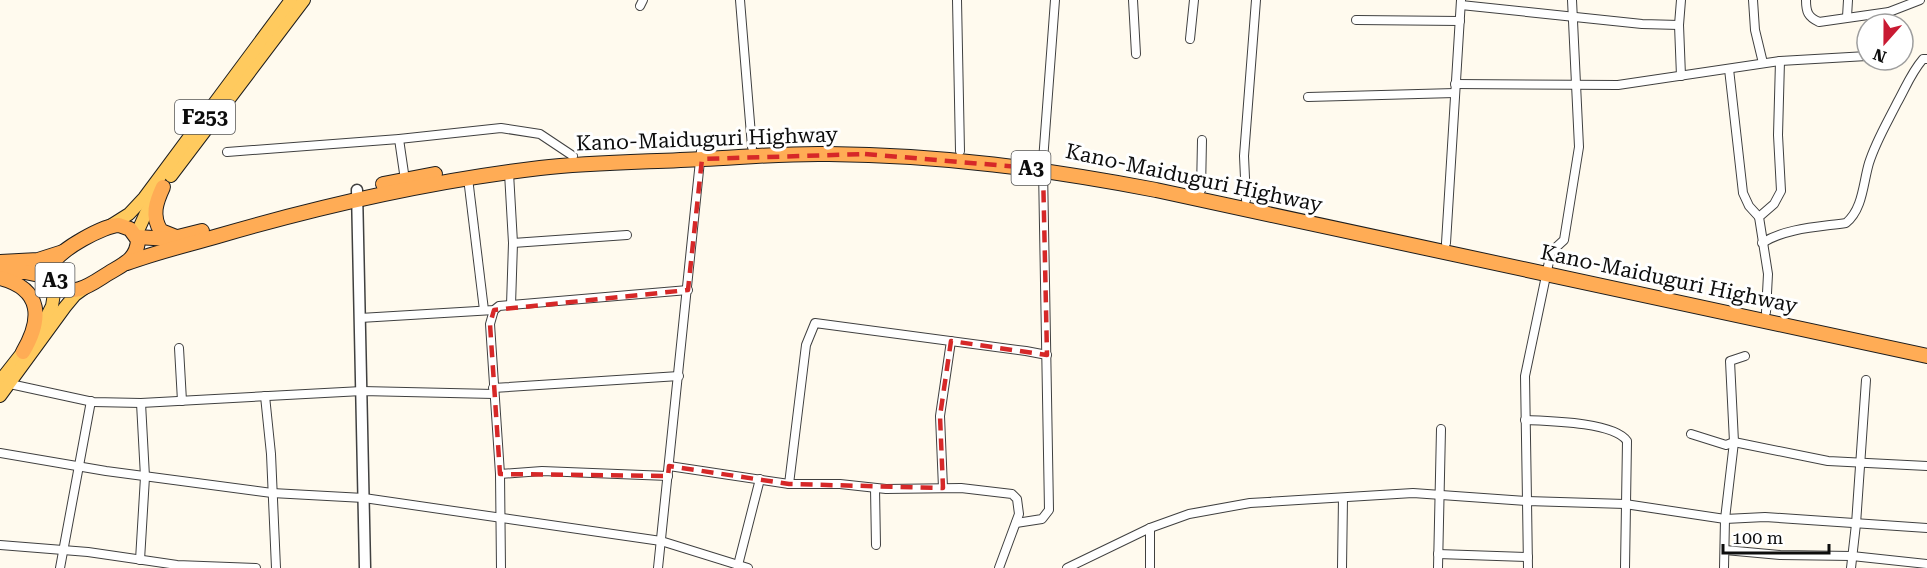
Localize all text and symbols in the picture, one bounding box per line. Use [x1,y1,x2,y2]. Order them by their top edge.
north arrow [1855,12,1915,72]
text: N [1871,44,1889,67]
road number: F253 [175,100,235,134]
street label: Kano-Maiduguri Highway [576,122,839,156]
street label: Kano-Maiduguri Highway [1063,139,1325,217]
road number: A3 [1012,151,1050,185]
street label: Kano-Maiduguri Highway [1538,240,1800,318]
road number: A3 [36,263,74,297]
scale bar [1723,517,1830,555]
text: 100 m [1732,527,1783,548]

